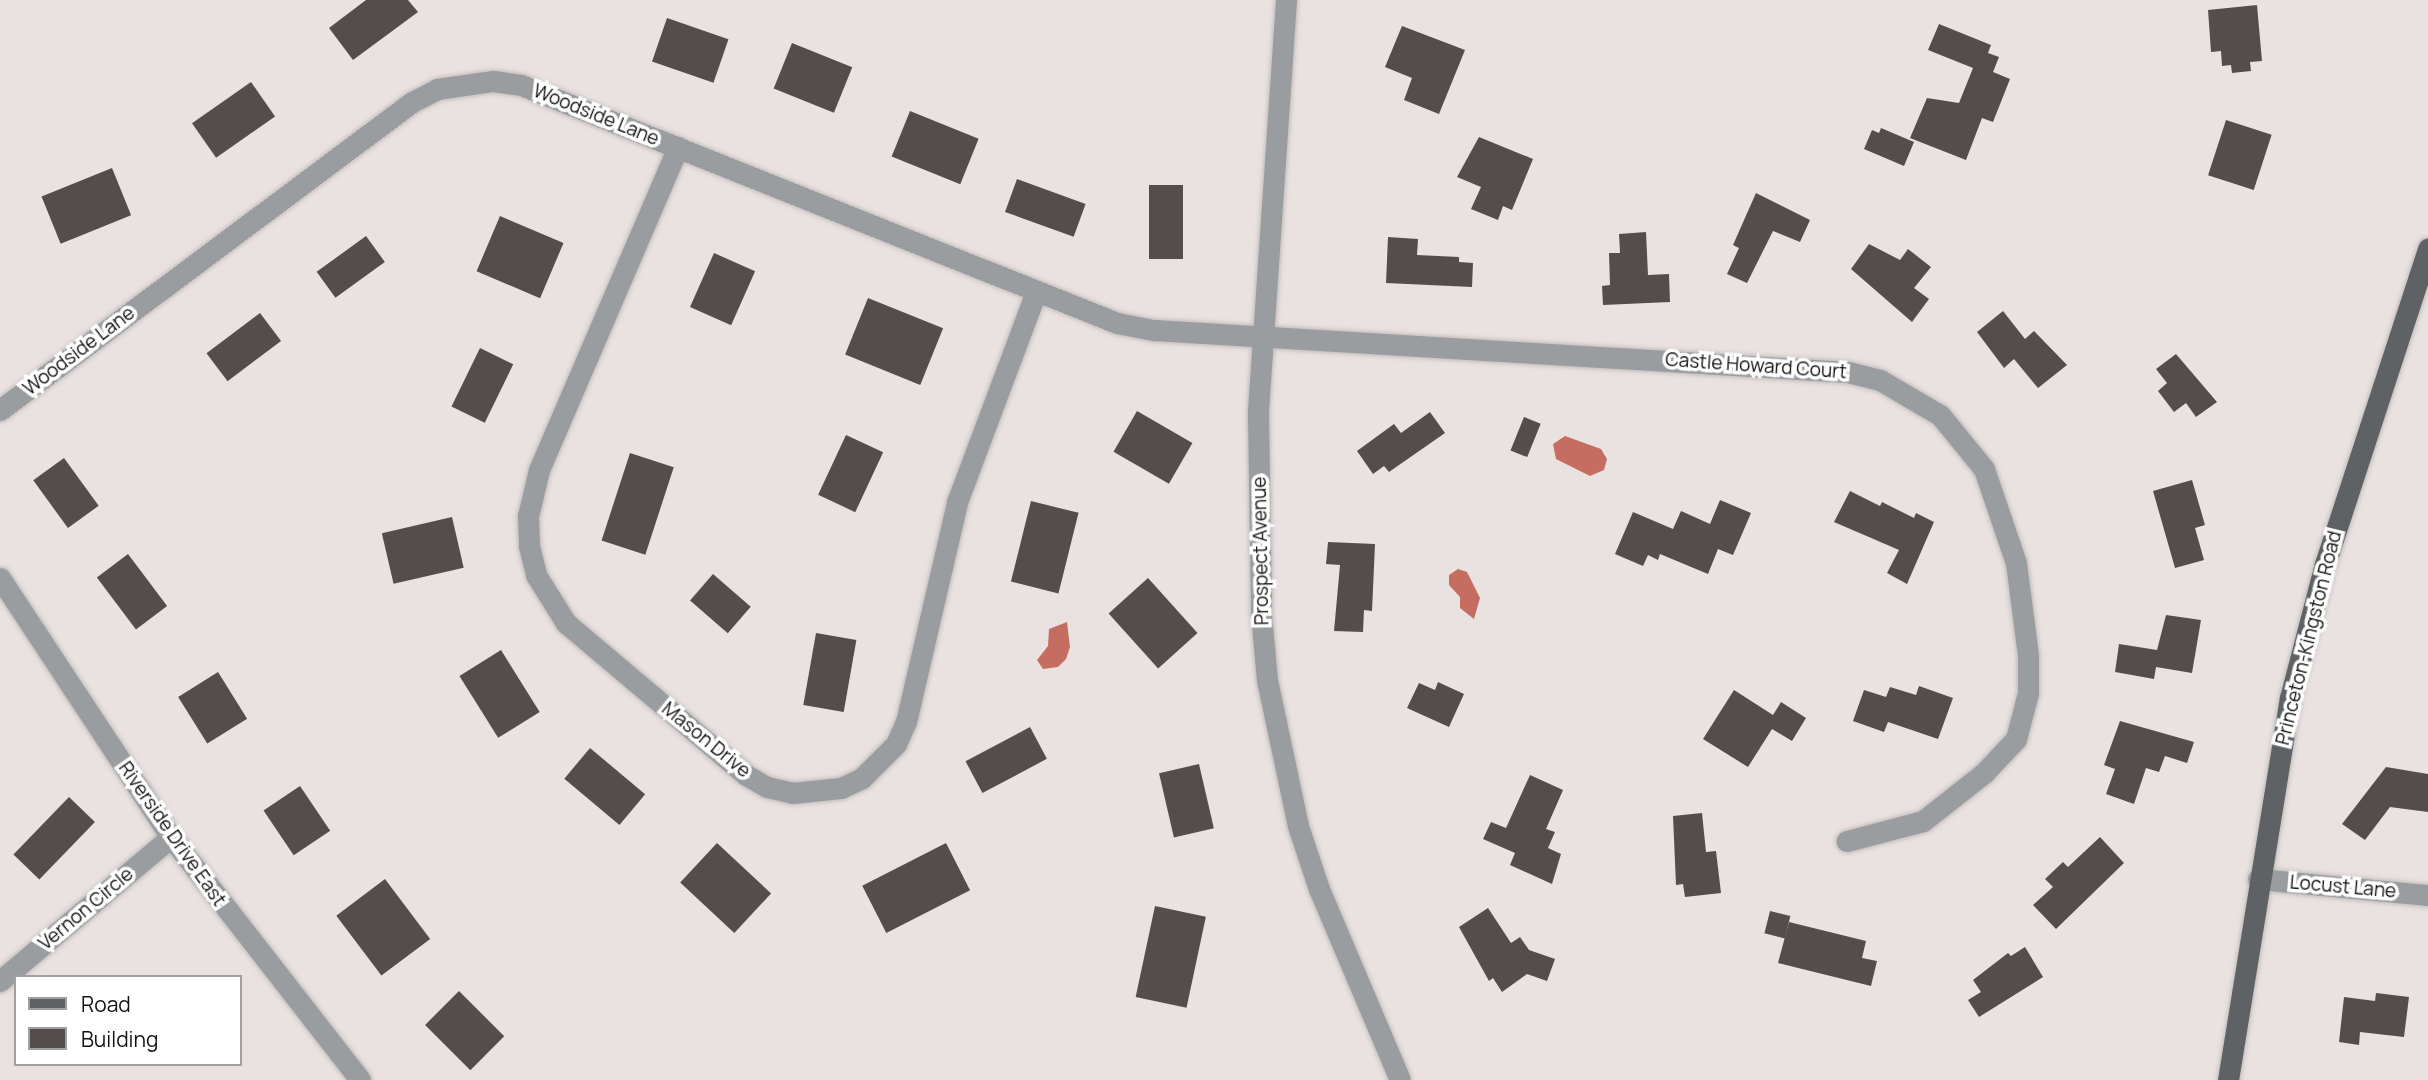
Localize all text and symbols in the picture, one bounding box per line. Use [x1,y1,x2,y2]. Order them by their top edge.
street label: Woodside Lane [530,79,662,151]
street label: Woodside Lane [19,302,139,400]
street label: Castle Howard Court [1665,348,1847,384]
street label: Prospect Avenue [1248,477,1274,625]
street label: Princeton-Kingston Road [2271,529,2347,747]
street label: Mason Drive [657,697,755,783]
street label: Riverside Drive East [114,757,230,911]
street label: Vernon Circle [34,863,138,955]
street label: Locust Lane [2289,871,2397,903]
legend [14,975,242,1066]
text: Road [81,990,131,1018]
text: Building [81,1025,158,1053]

